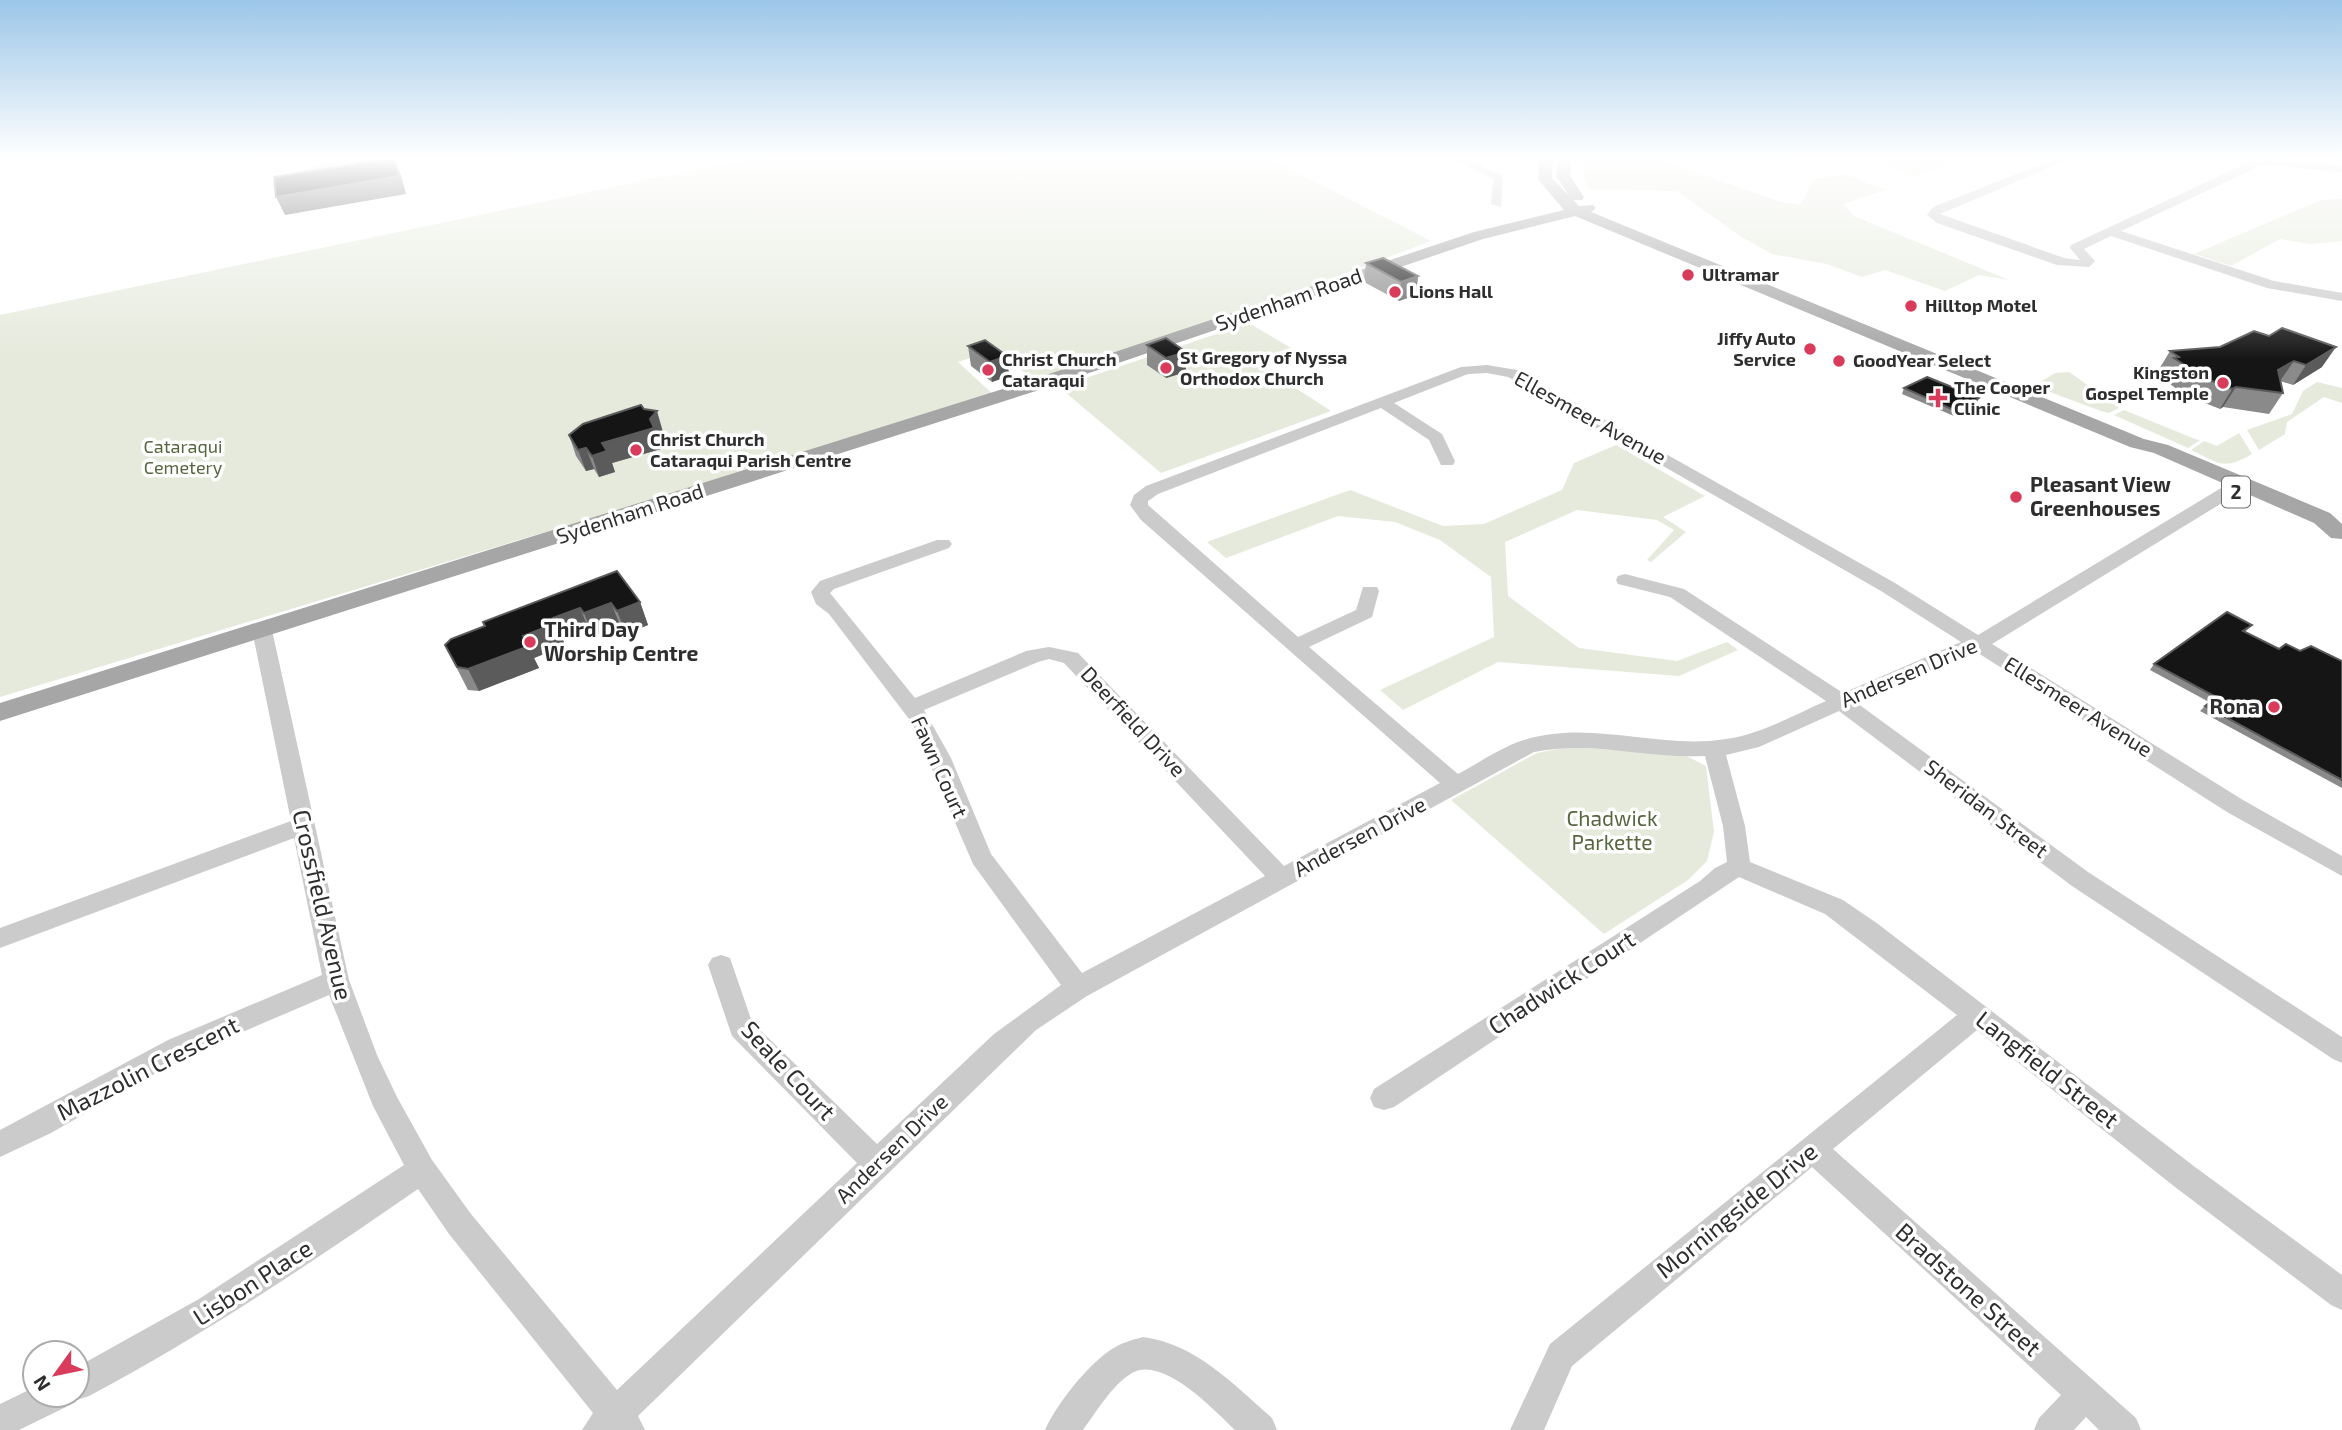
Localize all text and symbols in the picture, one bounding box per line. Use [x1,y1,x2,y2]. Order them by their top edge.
street label: Sydenham Road [1212,262,1365,335]
place label: Ultramar [1702,263,1779,285]
marker: Ultramar [1680,267,1696,283]
place label: Lions Hall [1409,280,1493,302]
marker: Lions Hall [1387,284,1403,300]
place label: Hilltop Motel [1925,294,2037,316]
marker: Hilltop Motel [1903,298,1919,314]
place label: Jiffy Auto Service [1717,327,1796,370]
marker: Jiffy Auto Service [1802,341,1818,357]
place label: St Gregory of Nyssa Orthodox Church [1180,346,1347,389]
place label: Christ Church Cataraqui [1002,348,1116,391]
place label: GoodYear Select [1853,349,1992,371]
marker: GoodYear Select [1831,353,1847,369]
marker: St Gregory of Nyssa Orthodox Church [1158,360,1174,376]
place label: Kingston Gospel Temple [2085,361,2209,404]
marker: Christ Church Cataraqui [980,362,996,378]
street label: Ellesmeer Avenue [1510,365,1671,469]
marker: Kingston Gospel Temple [2215,375,2231,391]
place label: The Cooper Clinic [1954,376,2050,419]
marker: The Cooper Clinic [1928,388,1948,408]
place label: Christ Church Cataraqui Parish Centre [650,428,851,471]
park label: Cataraqui Cemetery [144,435,223,478]
marker: Christ Church Cataraqui Parish Centre [628,442,644,458]
place label: Pleasant View Greenhouses [2030,471,2171,520]
street label: Sydenham Road [553,477,706,548]
road number: 2 [2222,477,2250,508]
marker: Pleasant View Greenhouses [2008,489,2024,505]
place label: Third Day Worship Centre [544,616,698,665]
street label: Andersen Drive [1836,632,1980,712]
marker: Third Day Worship Centre [522,634,538,650]
street label: Ellesmeer Avenue [2000,650,2157,761]
street label: Deerfield Drive [1077,661,1192,781]
place label: Rona [2210,693,2260,718]
marker: Rona [2266,699,2282,715]
street label: Fawn Court [907,712,974,821]
street label: Sheridan Street [1920,753,2053,862]
street label: Andersen Drive [1289,790,1429,881]
park label: Chadwick Parkette [1566,805,1658,854]
street label: Crossfield Avenue [287,807,359,1003]
street label: Chadwick Court [1482,924,1640,1040]
street label: Langfield Street [1971,1004,2125,1134]
street label: Mazzolin Crescent [52,1009,243,1126]
street label: Seale Court [736,1015,842,1125]
street label: Andersen Drive [830,1088,952,1208]
street label: Morningside Drive [1650,1136,1822,1284]
street label: Bradstone Street [1890,1216,2048,1362]
street label: Lisbon Place [187,1233,317,1331]
north arrow [21,1339,91,1409]
text: N [28,1372,55,1396]

